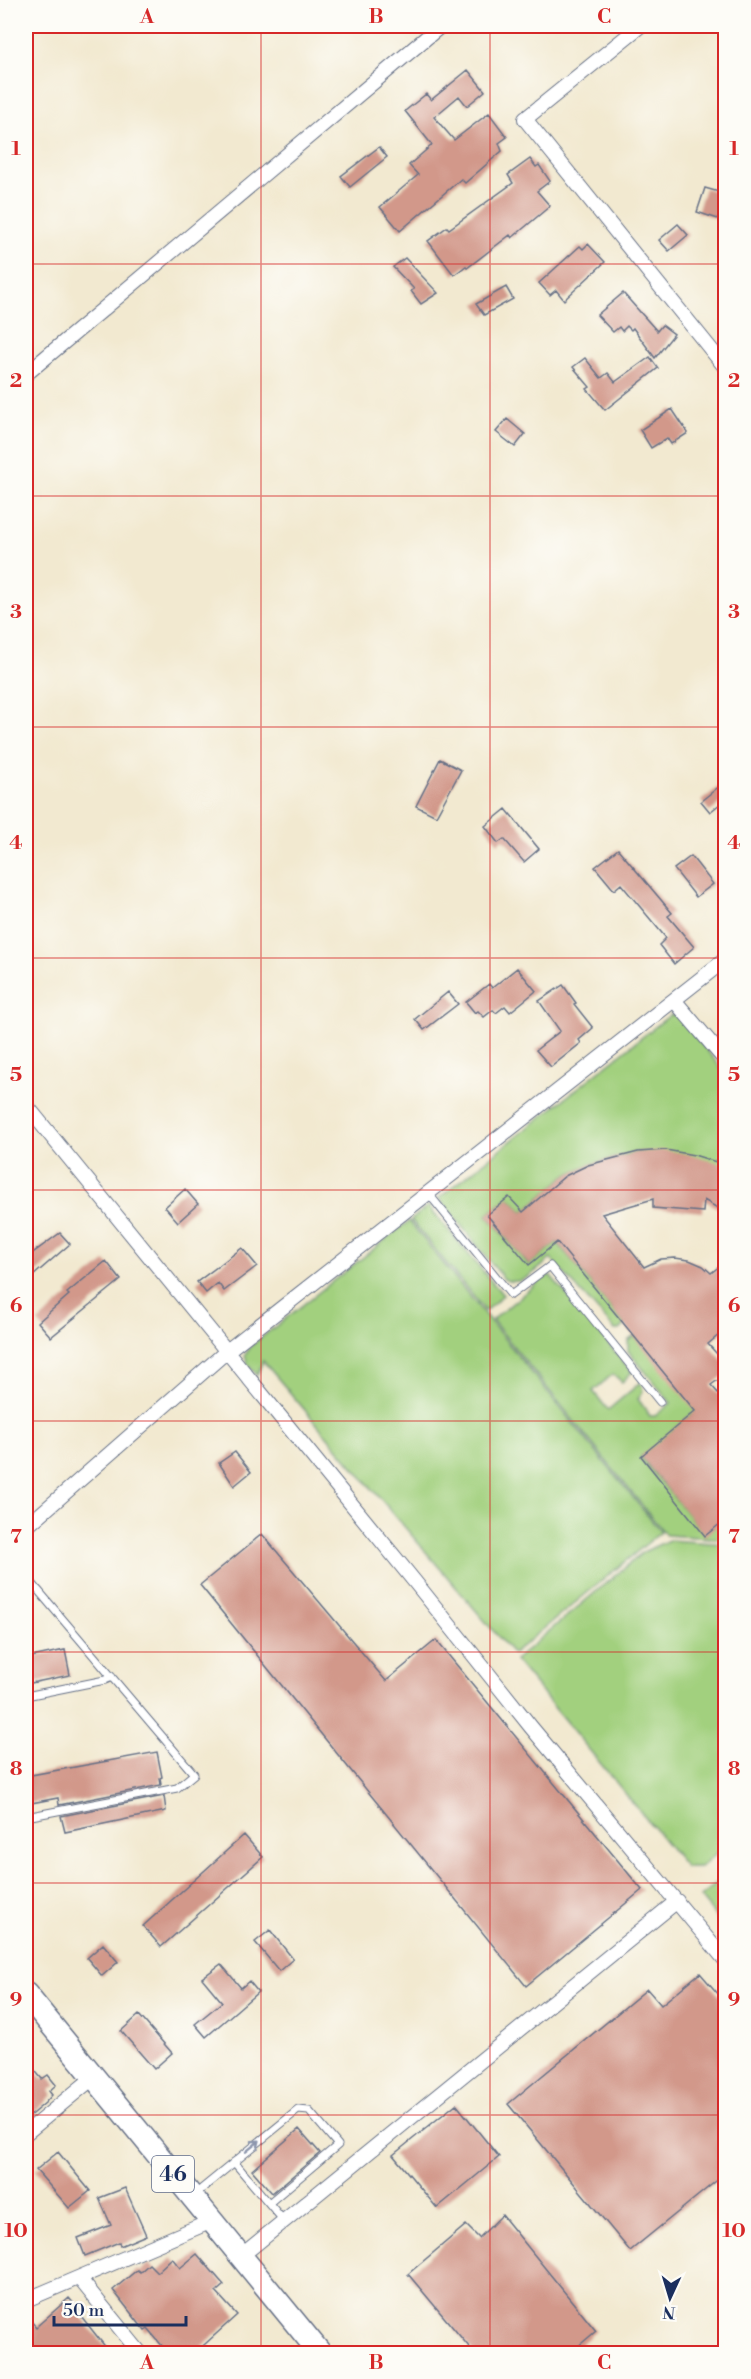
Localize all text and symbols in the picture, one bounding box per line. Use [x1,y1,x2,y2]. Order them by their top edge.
text: A [139,5,155,30]
text: B [368,5,384,30]
text: C [597,5,611,30]
text: 1 [11,137,21,162]
text: 1 [729,137,739,162]
text: 2 [10,369,22,394]
text: 2 [728,369,740,394]
text: 3 [10,600,22,625]
text: 3 [728,600,740,625]
text: 4 [9,831,23,856]
text: 4 [727,831,741,856]
text: 5 [10,1063,22,1088]
text: 5 [728,1063,740,1088]
text: 6 [10,1294,23,1319]
text: 6 [728,1294,741,1319]
text: 7 [10,1525,22,1550]
text: 7 [728,1525,740,1550]
text: 8 [10,1757,23,1782]
text: 8 [728,1757,741,1782]
text: 9 [10,1988,22,2013]
text: 9 [728,1988,740,2013]
one-way arrow [245,2140,261,2153]
road number: 46 [152,2156,194,2192]
text: 10 [4,2219,28,2244]
text: 10 [722,2219,746,2244]
north arrow [640,2268,700,2328]
scale bar [54,2289,186,2327]
text: 50 m [63,2299,105,2322]
text: N [662,2302,676,2322]
text: A [139,2351,155,2376]
text: B [368,2351,384,2376]
text: C [597,2351,611,2376]

